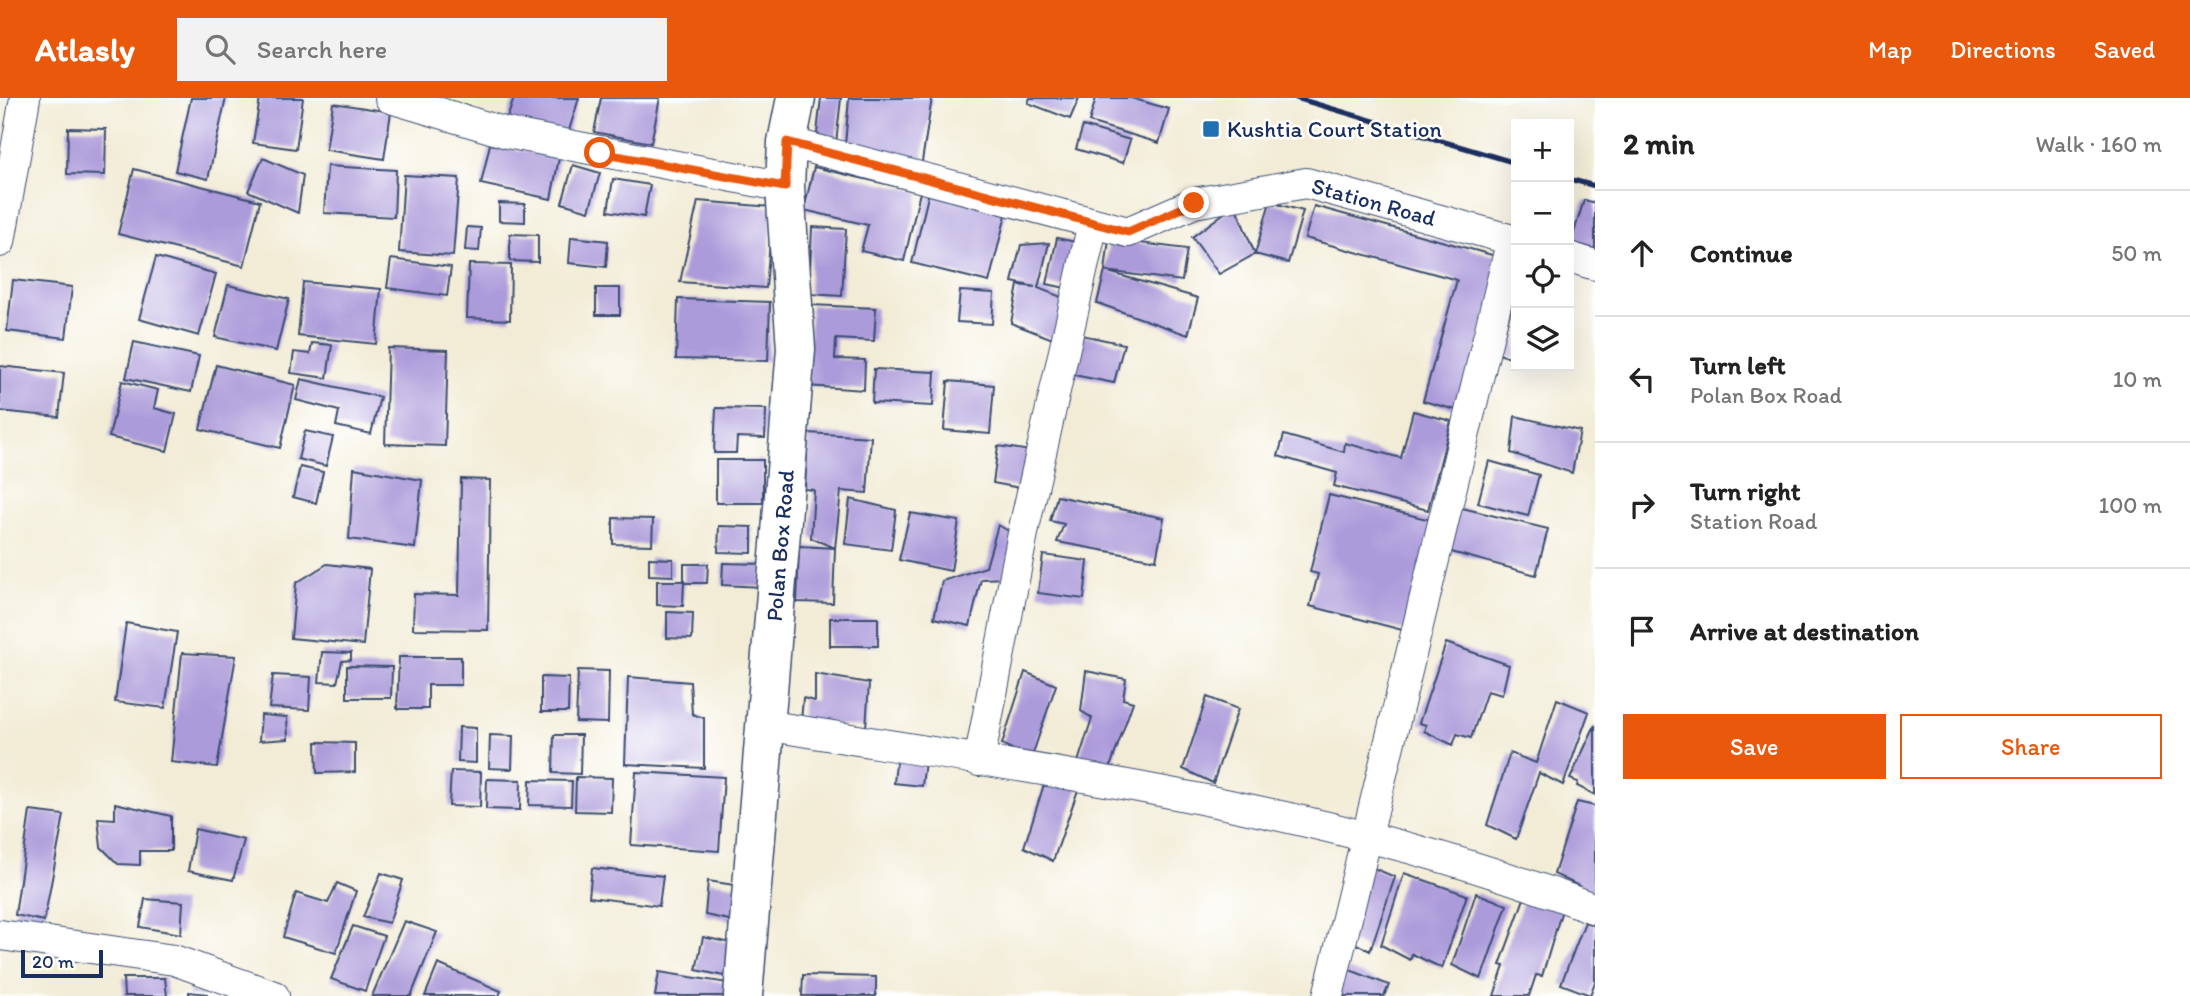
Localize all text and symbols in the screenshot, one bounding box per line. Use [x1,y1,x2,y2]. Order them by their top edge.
search box [177,18,667,81]
text: Atlasly [35,30,135,69]
icon: search [201,30,239,68]
text: Search here [257,33,387,65]
text: Map [1868,35,1912,64]
text: Directions [1950,35,2056,64]
text: Saved [2094,35,2155,64]
place label: Kushtia Court Station [1227,115,1442,143]
marker: Kushtia Court Station [1201,119,1221,139]
map controls [1511,119,1574,371]
button: + [1511,119,1574,182]
text: 2 min [1623,125,1694,162]
text: Walk · 160 m [2036,130,2162,158]
route start [584,137,615,168]
street label: Station Road [1309,171,1439,232]
button: − [1511,182,1574,245]
route end [1178,187,1209,218]
icon: ahead [1623,234,1661,272]
text: Continue [1690,237,1793,269]
text: 50 m [2111,239,2162,267]
button: locate [1511,245,1574,308]
button: layers [1511,308,1574,371]
text: Turn left [1690,349,1786,381]
icon: left [1623,360,1661,398]
text: 10 m [2113,365,2162,393]
text: Polan Box Road [1690,381,1842,409]
street label: Polan Box Road [760,468,800,623]
text: Turn right [1690,475,1801,507]
icon: right [1623,486,1661,524]
text: 100 m [2098,491,2162,519]
text: Station Road [1690,507,1818,535]
icon: arrive [1623,612,1661,650]
text: Arrive at destination [1690,615,1919,647]
button: Save [1623,714,1886,779]
button: Share [1900,714,2162,779]
scale bar [21,947,103,979]
text: 20 m [32,950,74,973]

